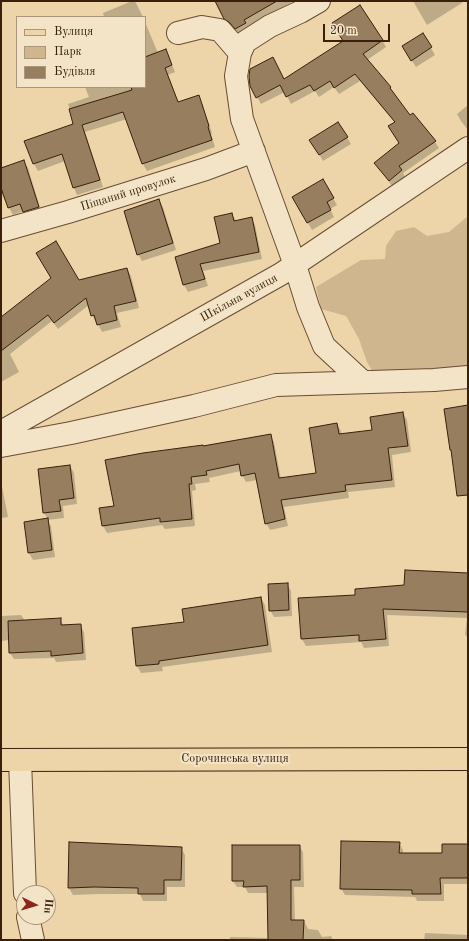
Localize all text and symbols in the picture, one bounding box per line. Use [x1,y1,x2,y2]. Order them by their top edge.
legend [16,16,146,88]
scale bar [325,16,392,42]
text: 20 m [330,25,357,37]
text: Вулиця [54,26,93,38]
text: Парк [54,46,82,58]
text: Будівля [54,66,96,78]
street label: Піщаний провулок [79,172,177,214]
street label: Шкільна вулиця [198,271,280,325]
street label: Сорочинська вулиця [181,752,289,766]
north arrow [16,885,56,925]
text: Пн [41,898,54,914]

